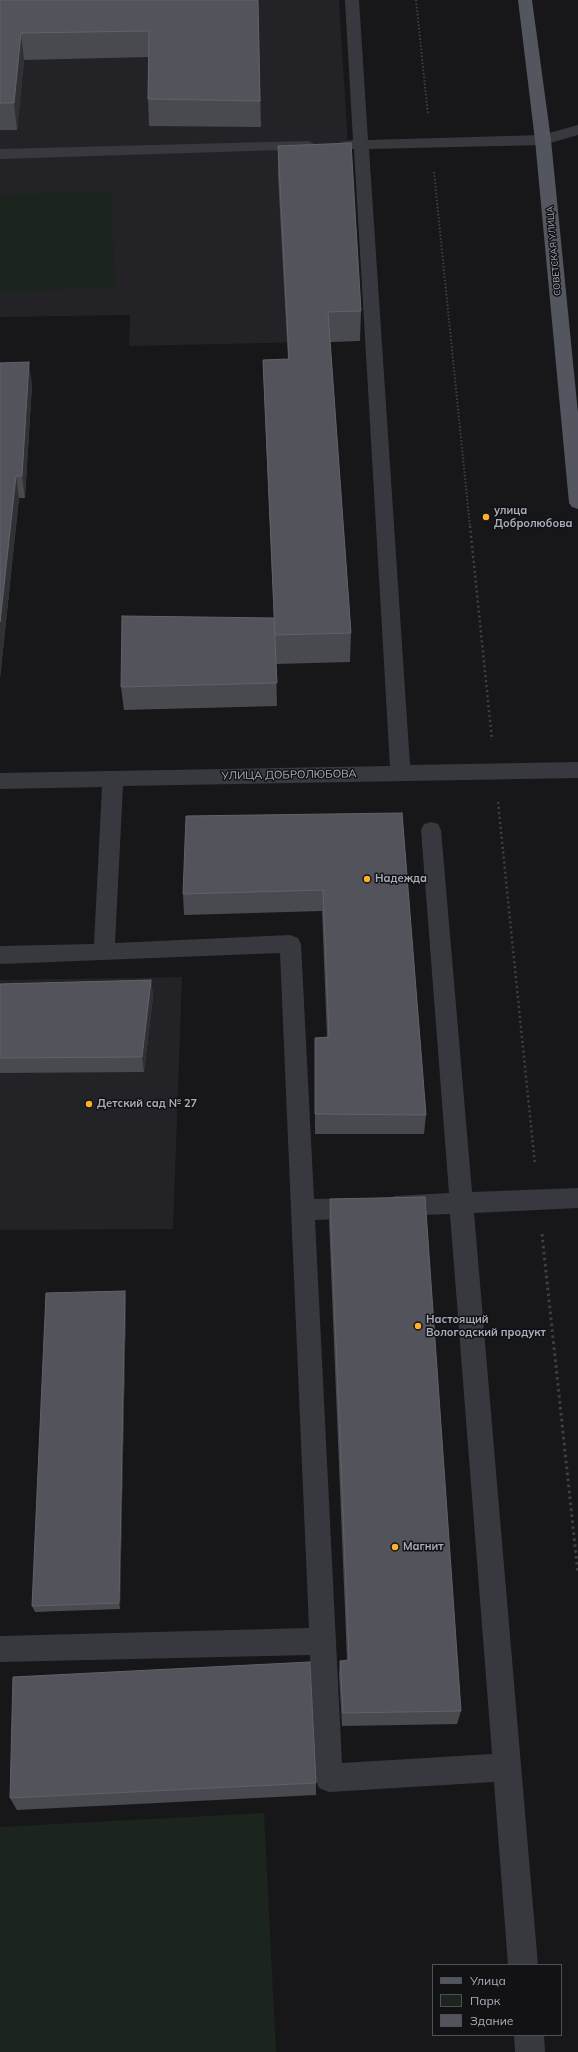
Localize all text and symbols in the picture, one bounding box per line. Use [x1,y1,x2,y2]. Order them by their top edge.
street label: СОВЕТСКАЯ УЛИЦА [545,206,563,296]
place label: улица Добролюбова [494,504,572,530]
marker: улица Добролюбова [481,512,491,522]
street label: УЛИЦА ДОБРОЛЮБОВА [221,767,357,783]
place label: Надежда [375,872,427,886]
marker: Надежда [362,874,372,884]
place label: Детский сад № 27 [97,1097,197,1111]
marker: Детский сад № 27 [84,1099,94,1109]
place label: Настоящий Вологодский продукт [426,1313,546,1339]
marker: Настоящий Вологодский продукт [413,1321,423,1331]
place label: Магнит [403,1540,444,1554]
marker: Магнит [390,1542,400,1552]
legend [432,1964,562,2036]
text: Улица [470,1973,506,1988]
text: Парк [470,1993,500,2008]
text: Здание [470,2013,513,2028]

